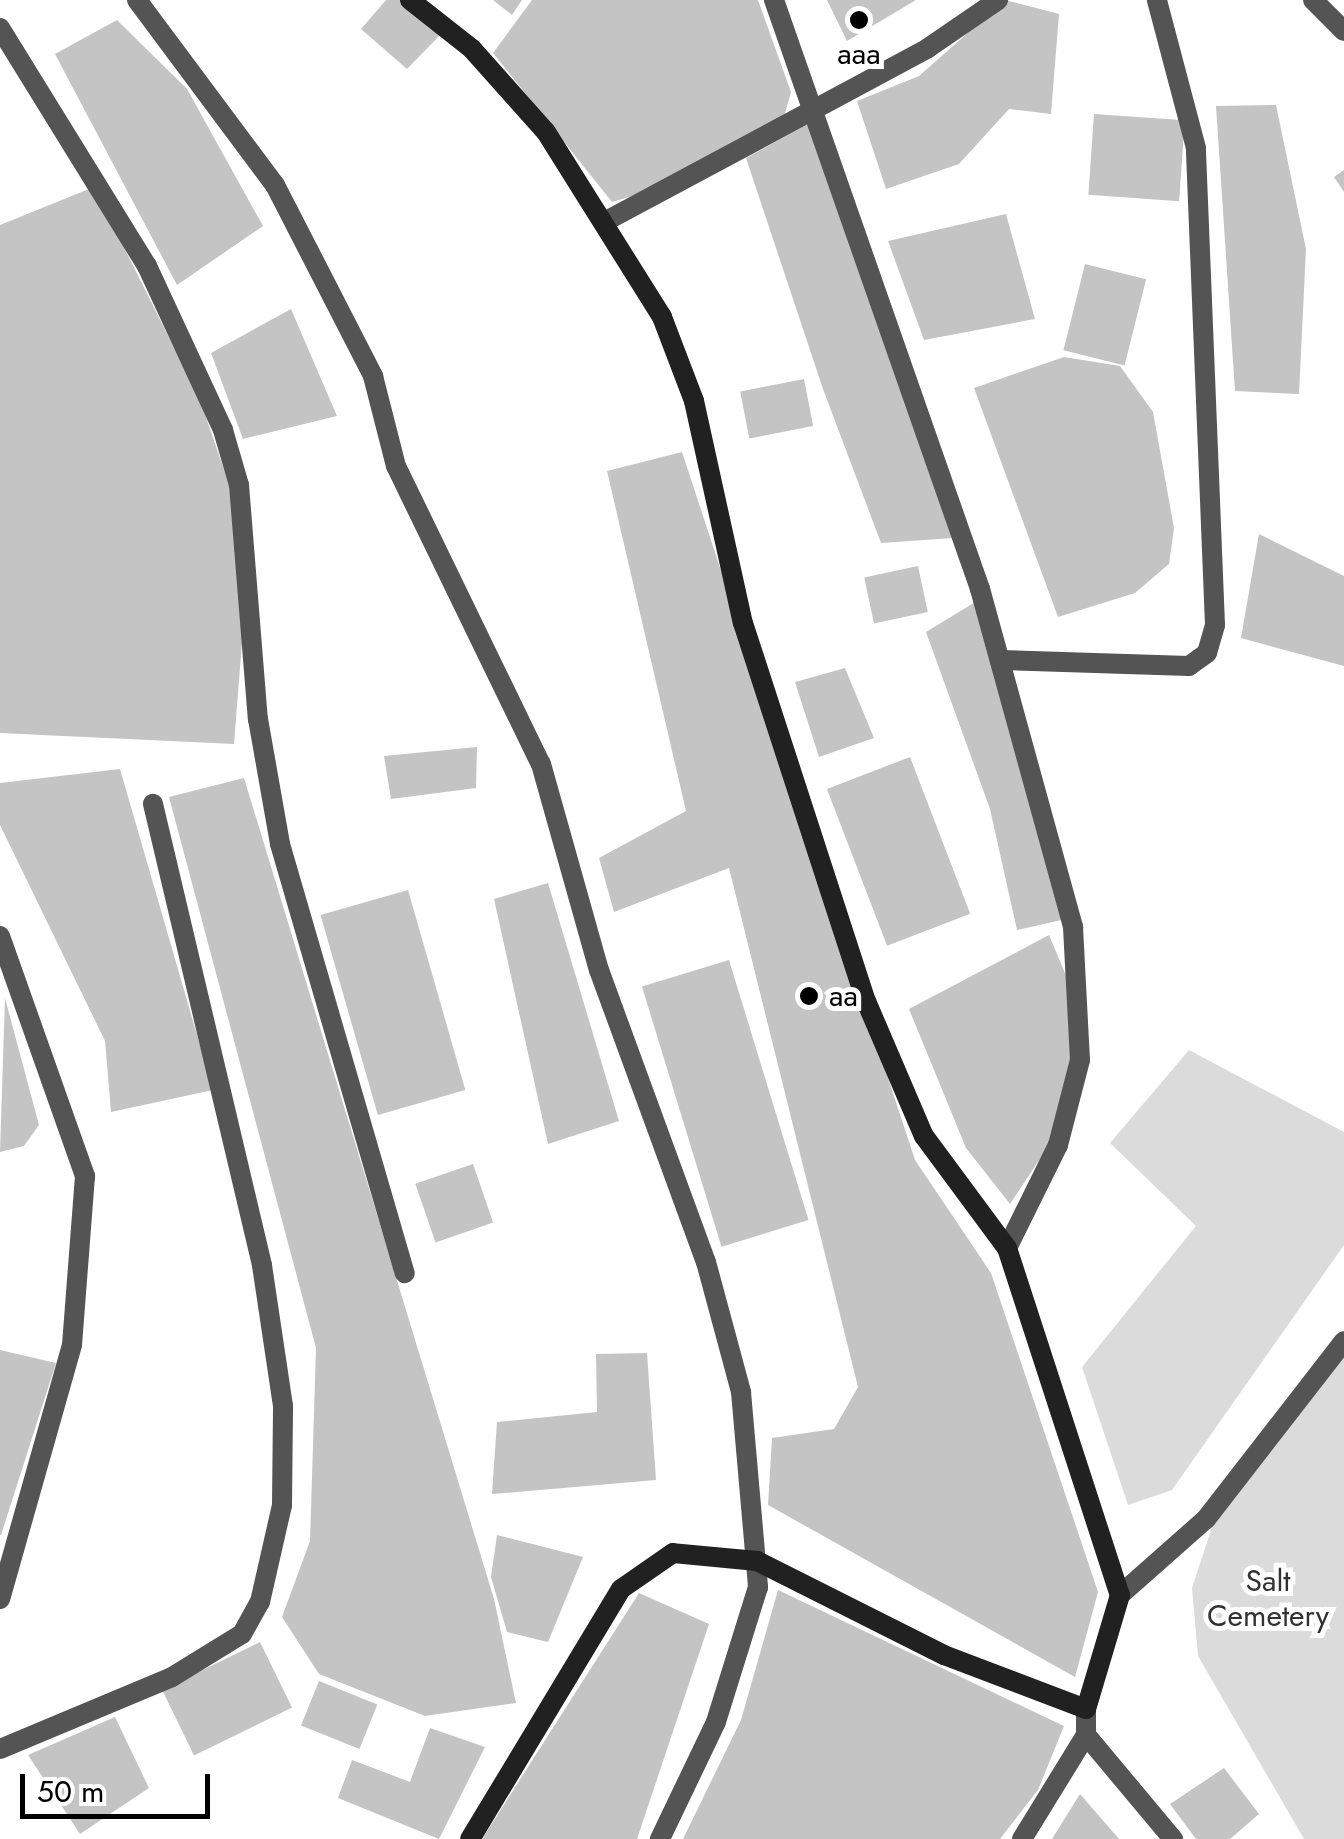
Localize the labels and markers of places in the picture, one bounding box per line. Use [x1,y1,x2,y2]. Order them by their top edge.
marker: aaa [848,9,870,31]
place label: aaa [837,36,881,72]
place label: aa [829,978,858,1014]
marker: aa [798,985,820,1007]

